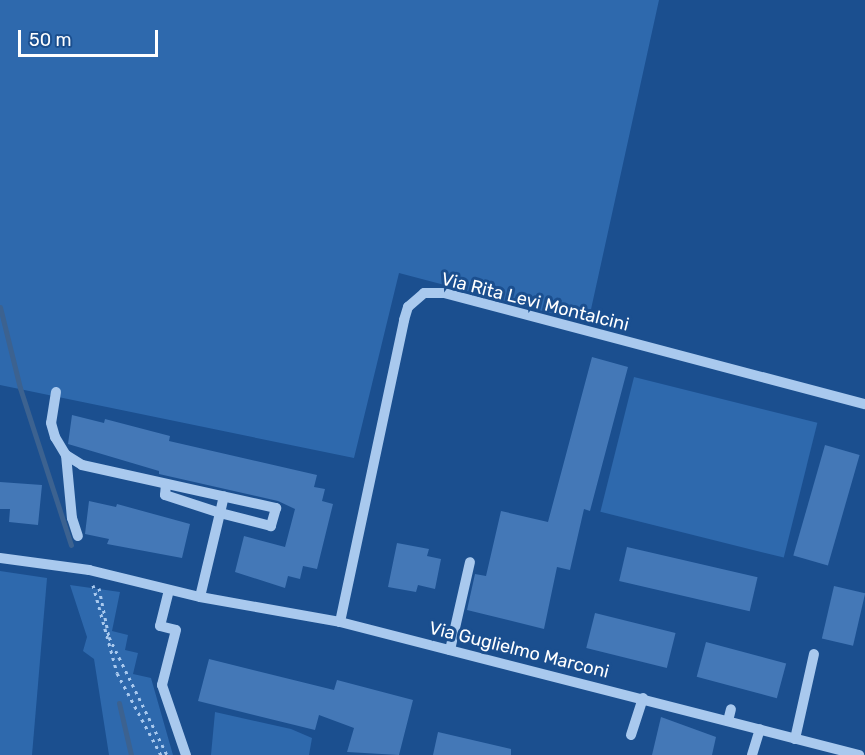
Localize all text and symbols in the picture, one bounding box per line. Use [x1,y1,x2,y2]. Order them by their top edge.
scale bar [21,18,160,56]
text: 50 m [29,29,72,51]
street label: Via Rita Levi Montalcini [439,268,631,336]
street label: Via Guglielmo Marconi [427,617,611,683]

